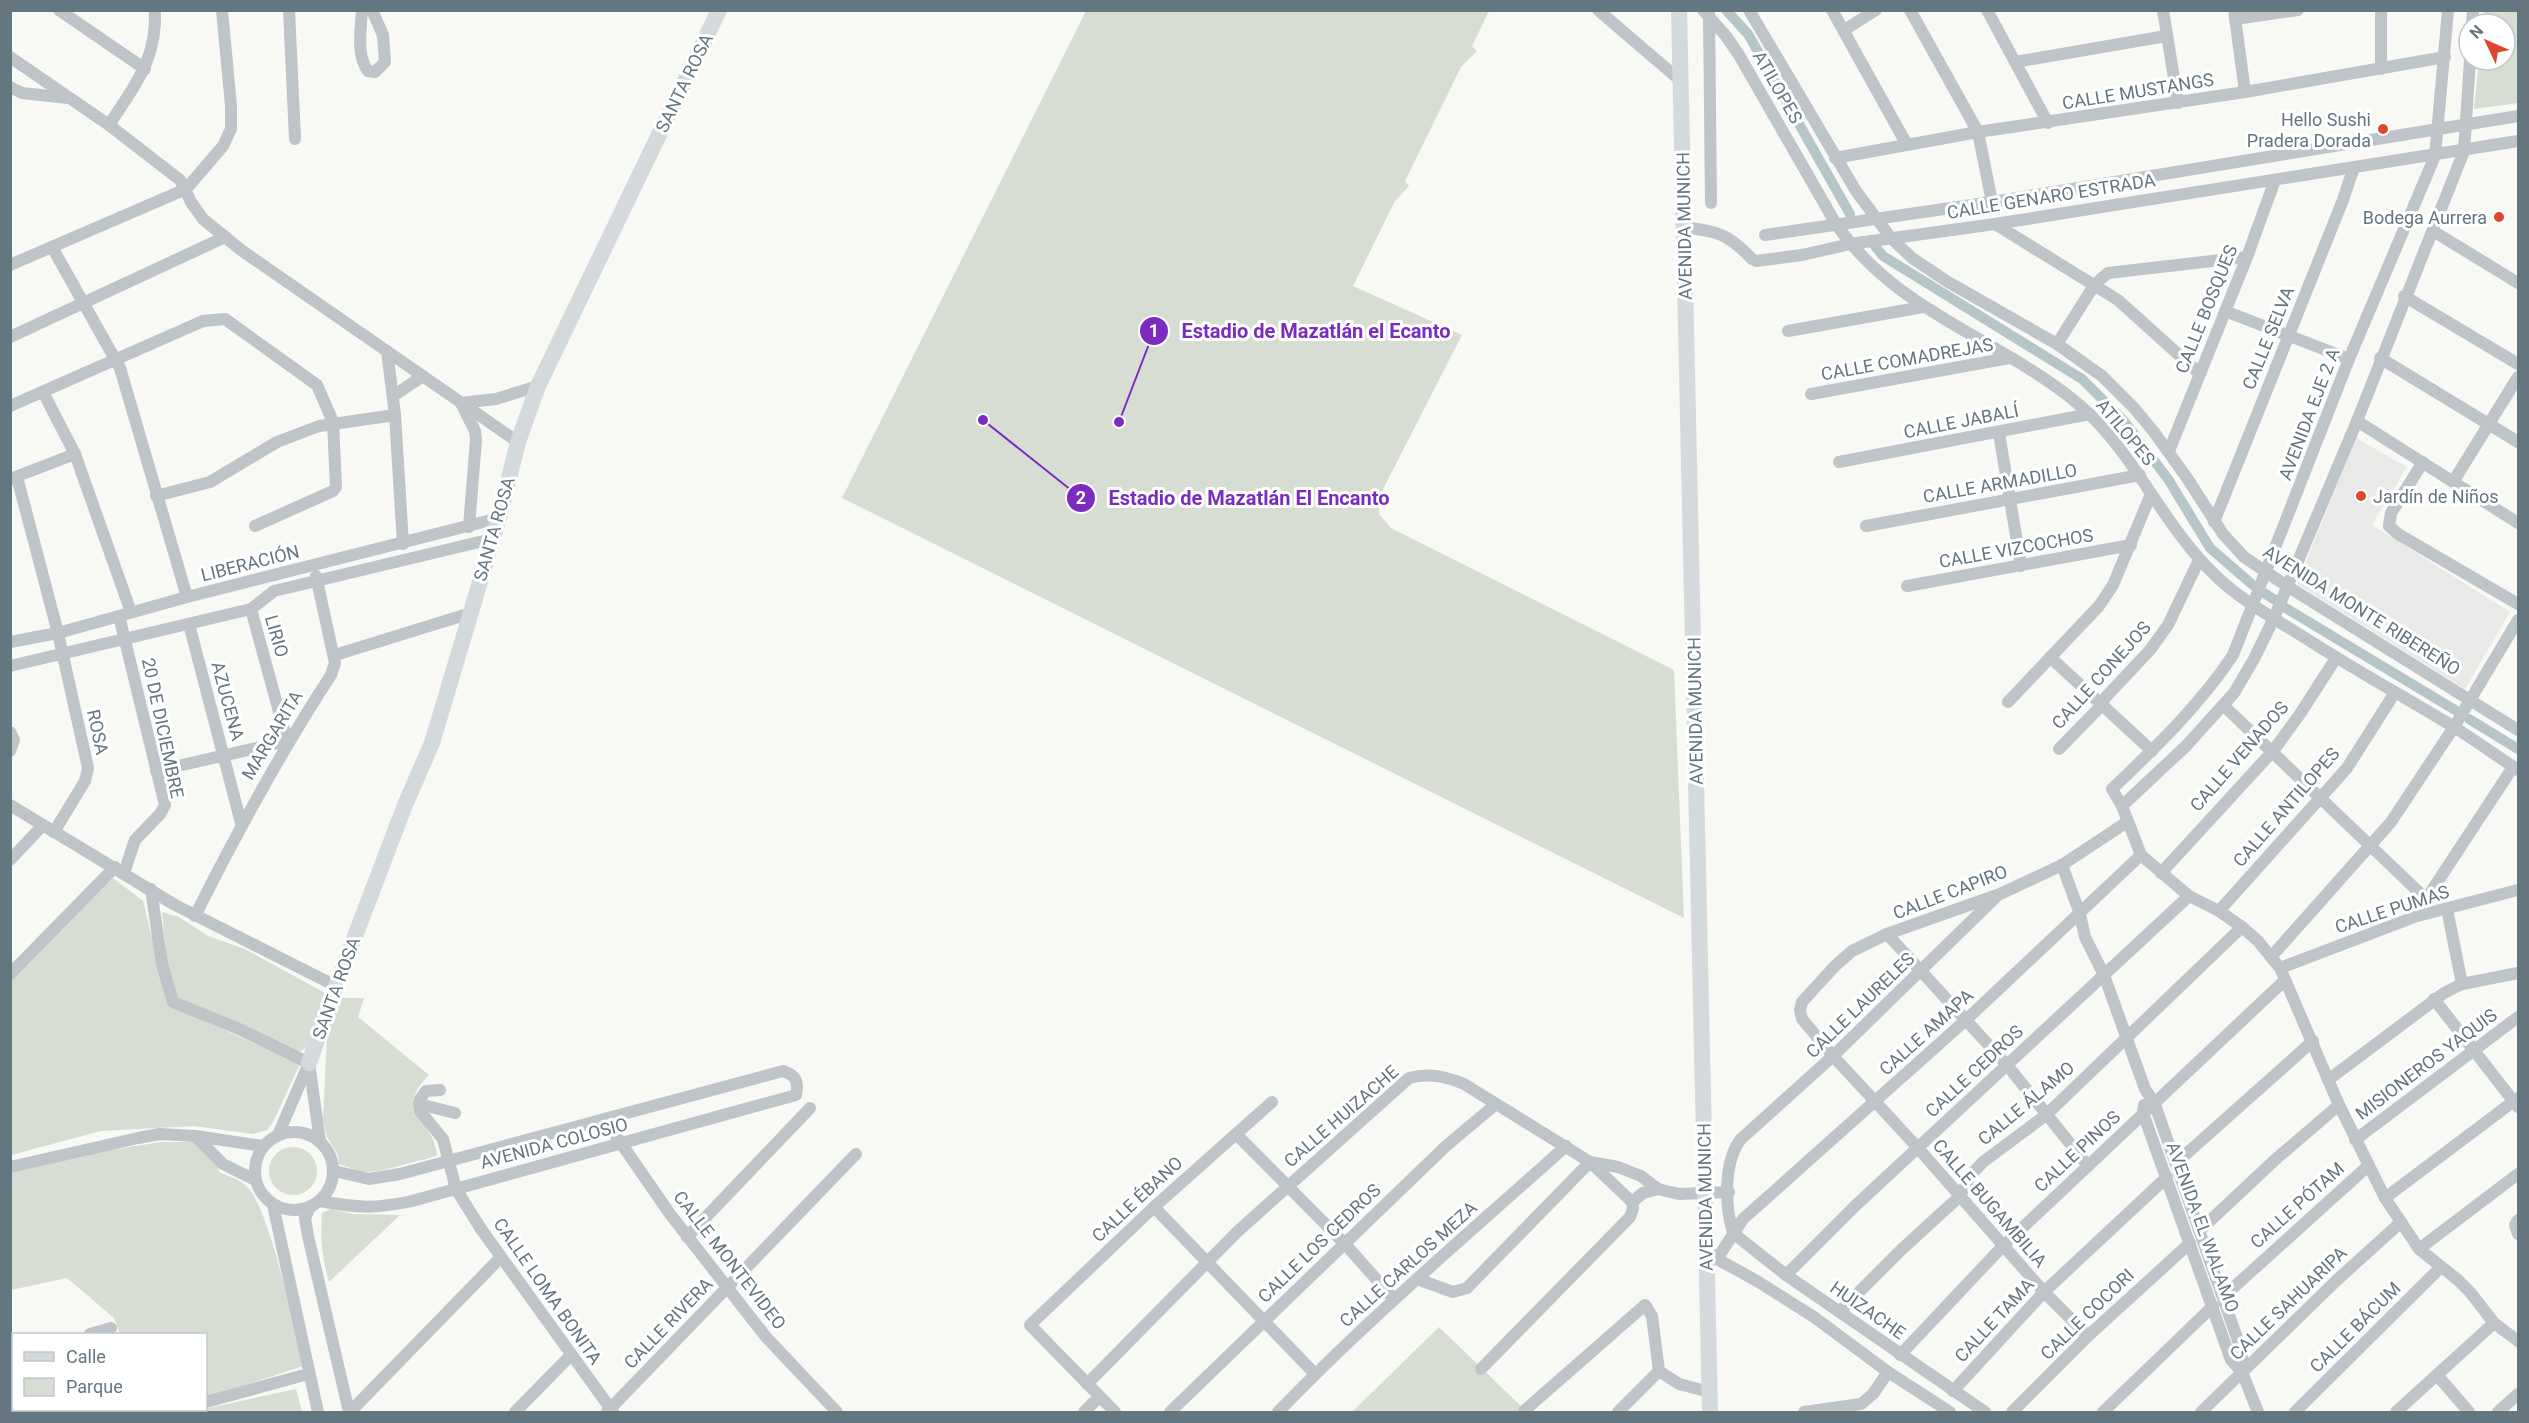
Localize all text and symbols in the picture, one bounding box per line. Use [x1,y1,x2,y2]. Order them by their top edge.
north arrow [2457,12,2517,72]
text: N [2466,21,2487,43]
street label: SANTA ROSA [651,30,717,136]
street label: ATILOPES [1749,47,1807,127]
street label: CALLE MUSTANGS [2061,69,2216,113]
place label: Hello Sushi Pradera Dorada [2247,109,2371,151]
marker: Hello Sushi Pradera Dorada [2376,122,2390,136]
street label: AVENIDA MUNICH [1672,152,1696,300]
street label: CALLE GENARO ESTRADA [1945,169,2157,223]
place label: Bodega Aurrera [2363,207,2487,228]
marker: Bodega Aurrera [2492,210,2506,224]
street label: CALLE BOSQUES [2171,241,2241,376]
street label: CALLE SELVA [2238,283,2298,393]
callout: Estadio de Mazatlán el Ecanto [1139,312,1462,350]
text: Estadio de Mazatlán el Ecanto [1181,319,1451,343]
text: 1 [1149,320,1159,341]
street label: CALLE COMADREJAS [1819,333,1995,384]
street label: AVENIDA EJE 2 A [2274,345,2344,483]
street label: ATILOPES [2092,395,2160,470]
street label: CALLE JABALÍ [1902,399,2021,442]
street label: CALLE ARMADILLO [1921,459,2079,507]
street label: SANTA ROSA [469,474,519,583]
callout: Estadio de Mazatlán El Encanto [1066,479,1401,517]
text: Estadio de Mazatlán El Encanto [1109,486,1389,510]
place label: Jardín de Niños [2373,486,2499,507]
text: 2 [1076,487,1086,508]
marker: Jardín de Niños [2354,489,2368,503]
street label: CALLE VIZCOCHOS [1937,524,2095,572]
street label: LIBERACIÓN [199,541,301,585]
street label: AVENIDA MONTE RIBEREÑO [2260,541,2464,679]
street label: LIRIO [261,612,293,660]
street label: CALLE CONEJOS [2047,617,2155,733]
street label: AVENIDA MUNICH [1683,637,1707,785]
street label: 20 DE DICIEMBRE [138,656,188,800]
street label: AZUCENA [207,659,249,743]
street label: MARGARITA [237,686,307,783]
street label: CALLE VENADOS [2186,696,2293,815]
street label: ROSA [83,707,113,757]
street label: CALLE ANTILOPES [2228,743,2344,871]
street label: CALLE CAPIRO [1890,861,2010,923]
street label: CALLE PUMAS [2332,881,2452,937]
street label: SANTA ROSA [308,934,364,1042]
street label: CALLE LAURELES [1801,948,1919,1062]
street label: CALLE AMAPA [1875,984,1977,1080]
street label: MISIONEROS YAQUIS [2351,1004,2501,1124]
street label: CALLE CEDROS [1921,1020,2027,1121]
street label: CALLE ÁLAMO [1974,1057,2078,1149]
street label: CALLE HUIZACHE [1280,1061,1402,1171]
street label: CALLE PINOS [2030,1106,2125,1196]
street label: AVENIDA COLOSIO [478,1113,630,1173]
street label: AVENIDA MUNICH [1693,1123,1717,1271]
street label: CALLE BUGAMBILIA [1929,1135,2051,1271]
street label: AVENIDA EL WALAMO [2162,1139,2244,1315]
street label: CALLE ÉBANO [1087,1152,1187,1246]
street label: CALLE PÓTAM [2246,1158,2348,1252]
street label: CALLE LOS CEDROS [1253,1179,1385,1307]
street label: CALLE MONTEVIDEO [669,1187,791,1333]
street label: CALLE CARLOS MEZA [1335,1197,1481,1331]
street label: CALLE LOMA BONITA [489,1214,607,1368]
street label: CALLE SAHUARIPA [2225,1242,2351,1364]
street label: CALLE COCORI [2036,1264,2138,1364]
street label: CALLE RIVERA [619,1273,717,1373]
street label: CALLE TAMA [1950,1274,2038,1366]
street label: HUIZACHE [1826,1277,1910,1343]
street label: CALLE BÁCUM [2305,1277,2405,1377]
legend [12,1333,207,1411]
text: Calle [66,1346,106,1367]
text: Parque [66,1376,123,1397]

